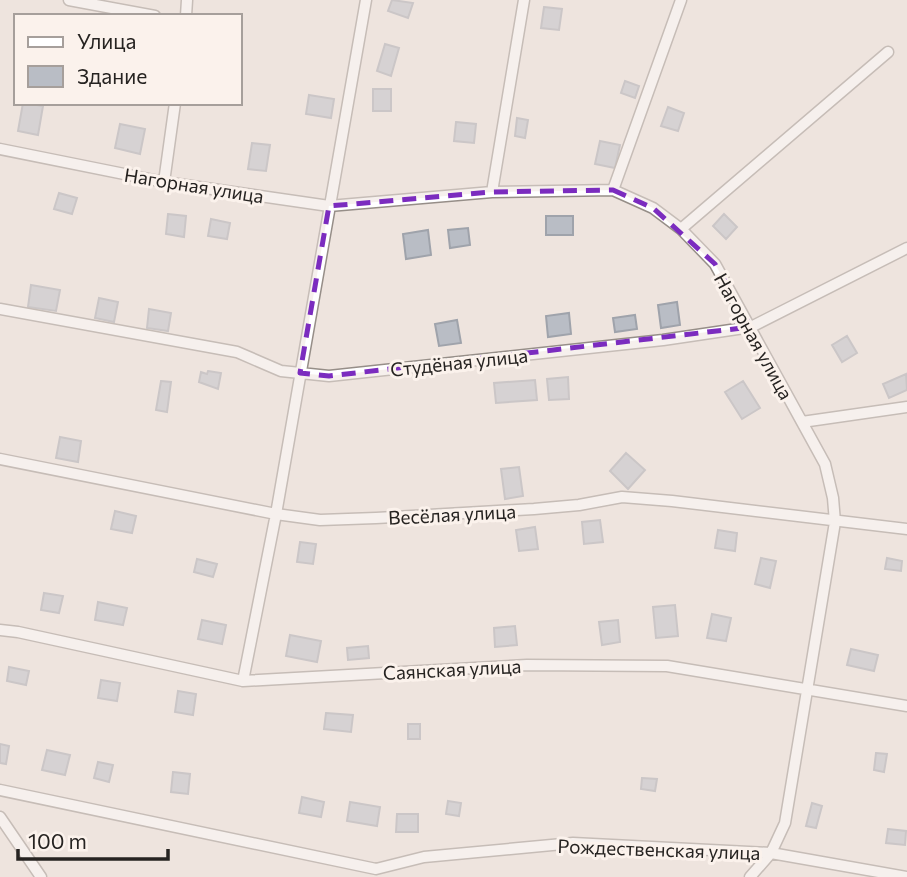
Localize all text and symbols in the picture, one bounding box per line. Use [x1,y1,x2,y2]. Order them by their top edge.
legend [14,14,242,105]
text: Улица [77,28,136,53]
text: Здание [77,63,147,88]
street label: Нагорная улица [123,163,265,207]
street label: Нагорная улица [710,269,798,403]
street label: Студёная улица [389,343,529,381]
street label: Весёлая улица [387,499,517,529]
street label: Саянская улица [382,654,522,684]
scale bar [18,818,168,862]
text: 100 m [28,828,87,853]
street label: Рождественская улица [557,834,761,864]

